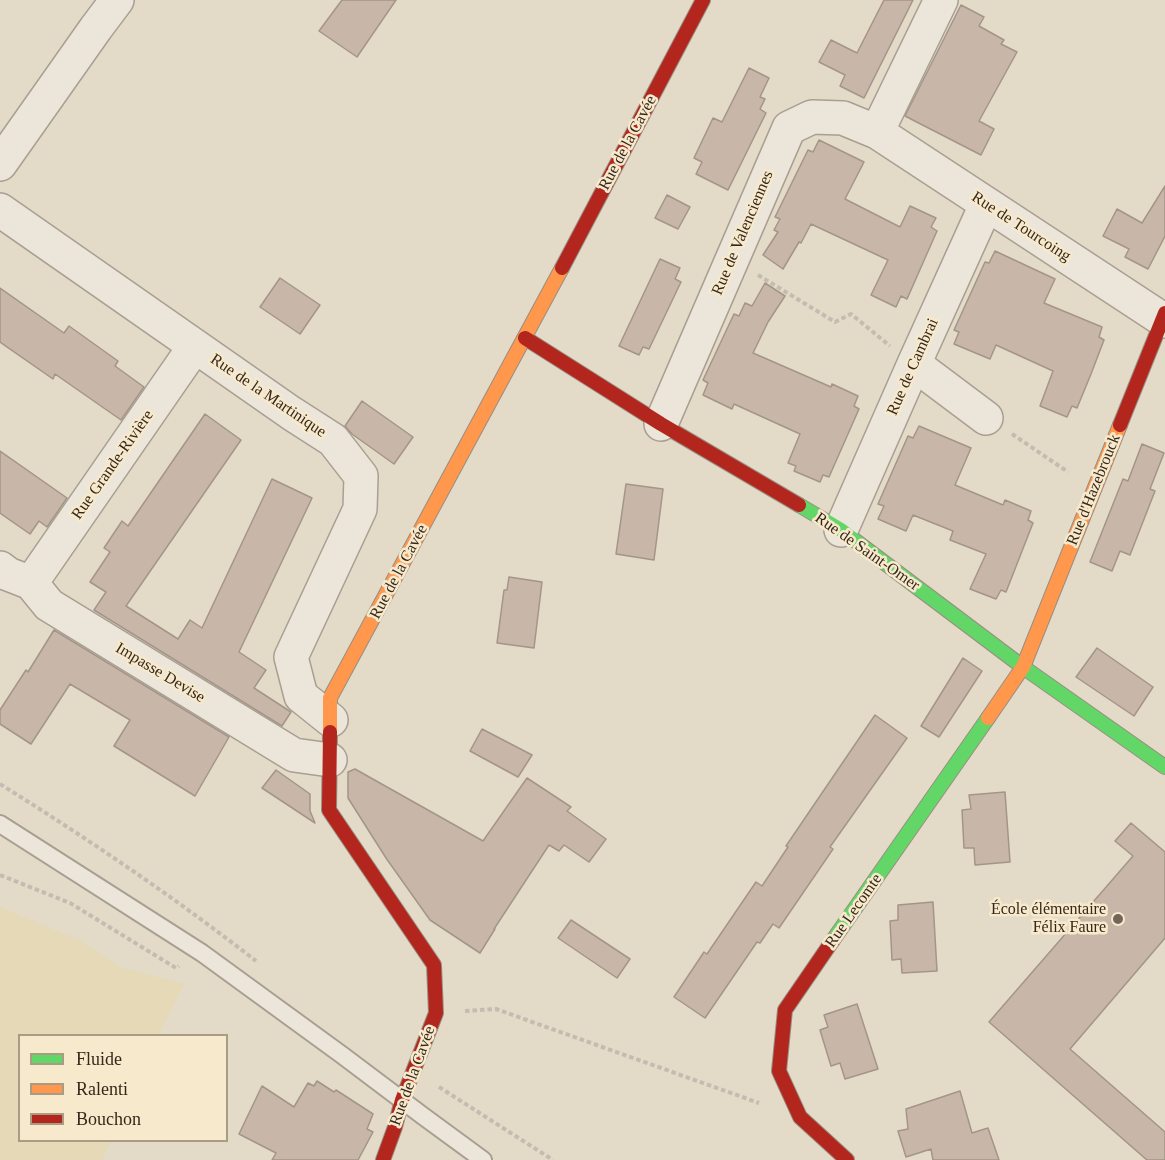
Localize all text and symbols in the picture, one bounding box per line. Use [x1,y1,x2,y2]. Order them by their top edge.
street label: Rue de la Cavée [595,92,661,194]
street label: Rue de Valenciennes [708,168,778,298]
street label: Rue de Tourcoing [968,188,1074,266]
street label: Rue de Cambrai [883,316,943,418]
street label: Rue de la Martinique [206,350,330,442]
street label: Rue Grande-Rivière [68,407,158,523]
street label: Rue d'Hazebrouck [1063,432,1125,548]
street label: Rue de Saint-Omer [811,509,923,595]
street label: Rue de la Cavée [366,521,432,623]
street label: Impasse Devise [112,639,208,707]
street label: Rue Lecomte [822,870,886,952]
place label: École élémentaire Félix Faure [991,900,1106,938]
marker: École élémentaire Félix Faure [1111,912,1125,926]
street label: Rue de la Cavée [386,1024,440,1128]
legend [18,1034,228,1142]
text: Fluide [76,1049,122,1069]
text: Ralenti [76,1079,128,1099]
text: Bouchon [76,1109,141,1129]

